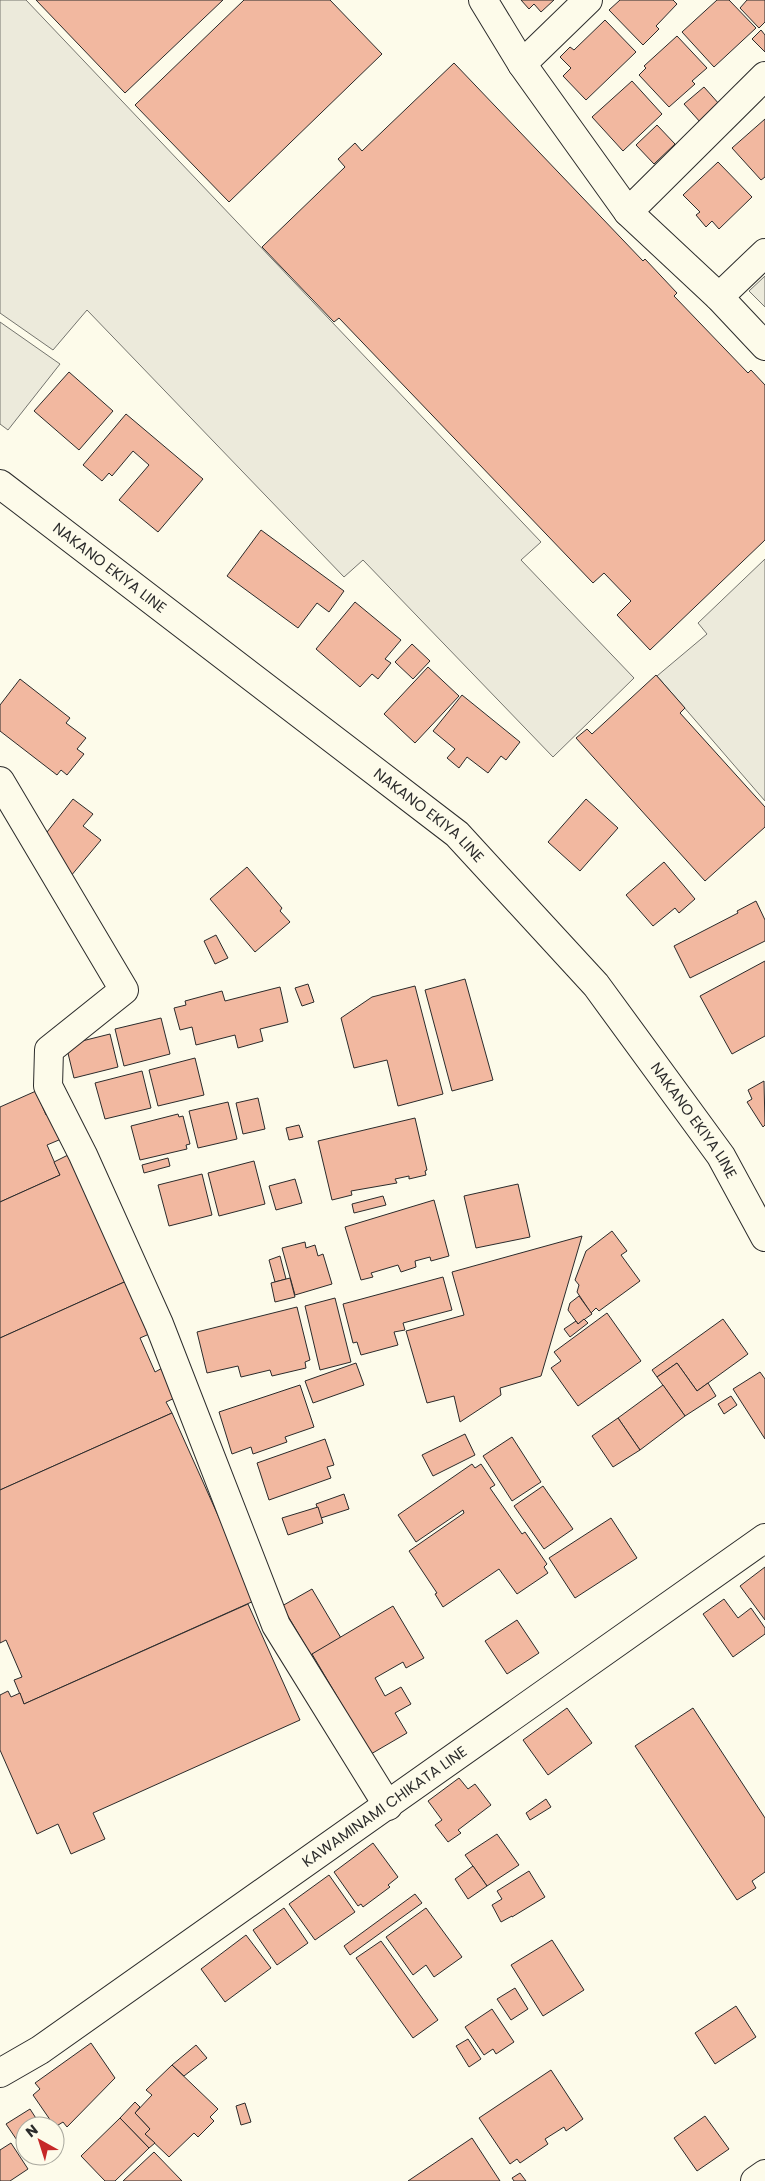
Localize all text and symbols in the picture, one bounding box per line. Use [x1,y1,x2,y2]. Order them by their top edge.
street label: NAKANO EKIYA LINE [49,517,171,618]
street label: NAKANO EKIYA LINE [369,763,489,867]
street label: NAKANO EKIYA LINE [646,1058,742,1182]
street label: KAWAMINAMI CHIKATA LINE [298,1741,471,1872]
north arrow [15,2116,65,2166]
text: N [21,2120,42,2142]

